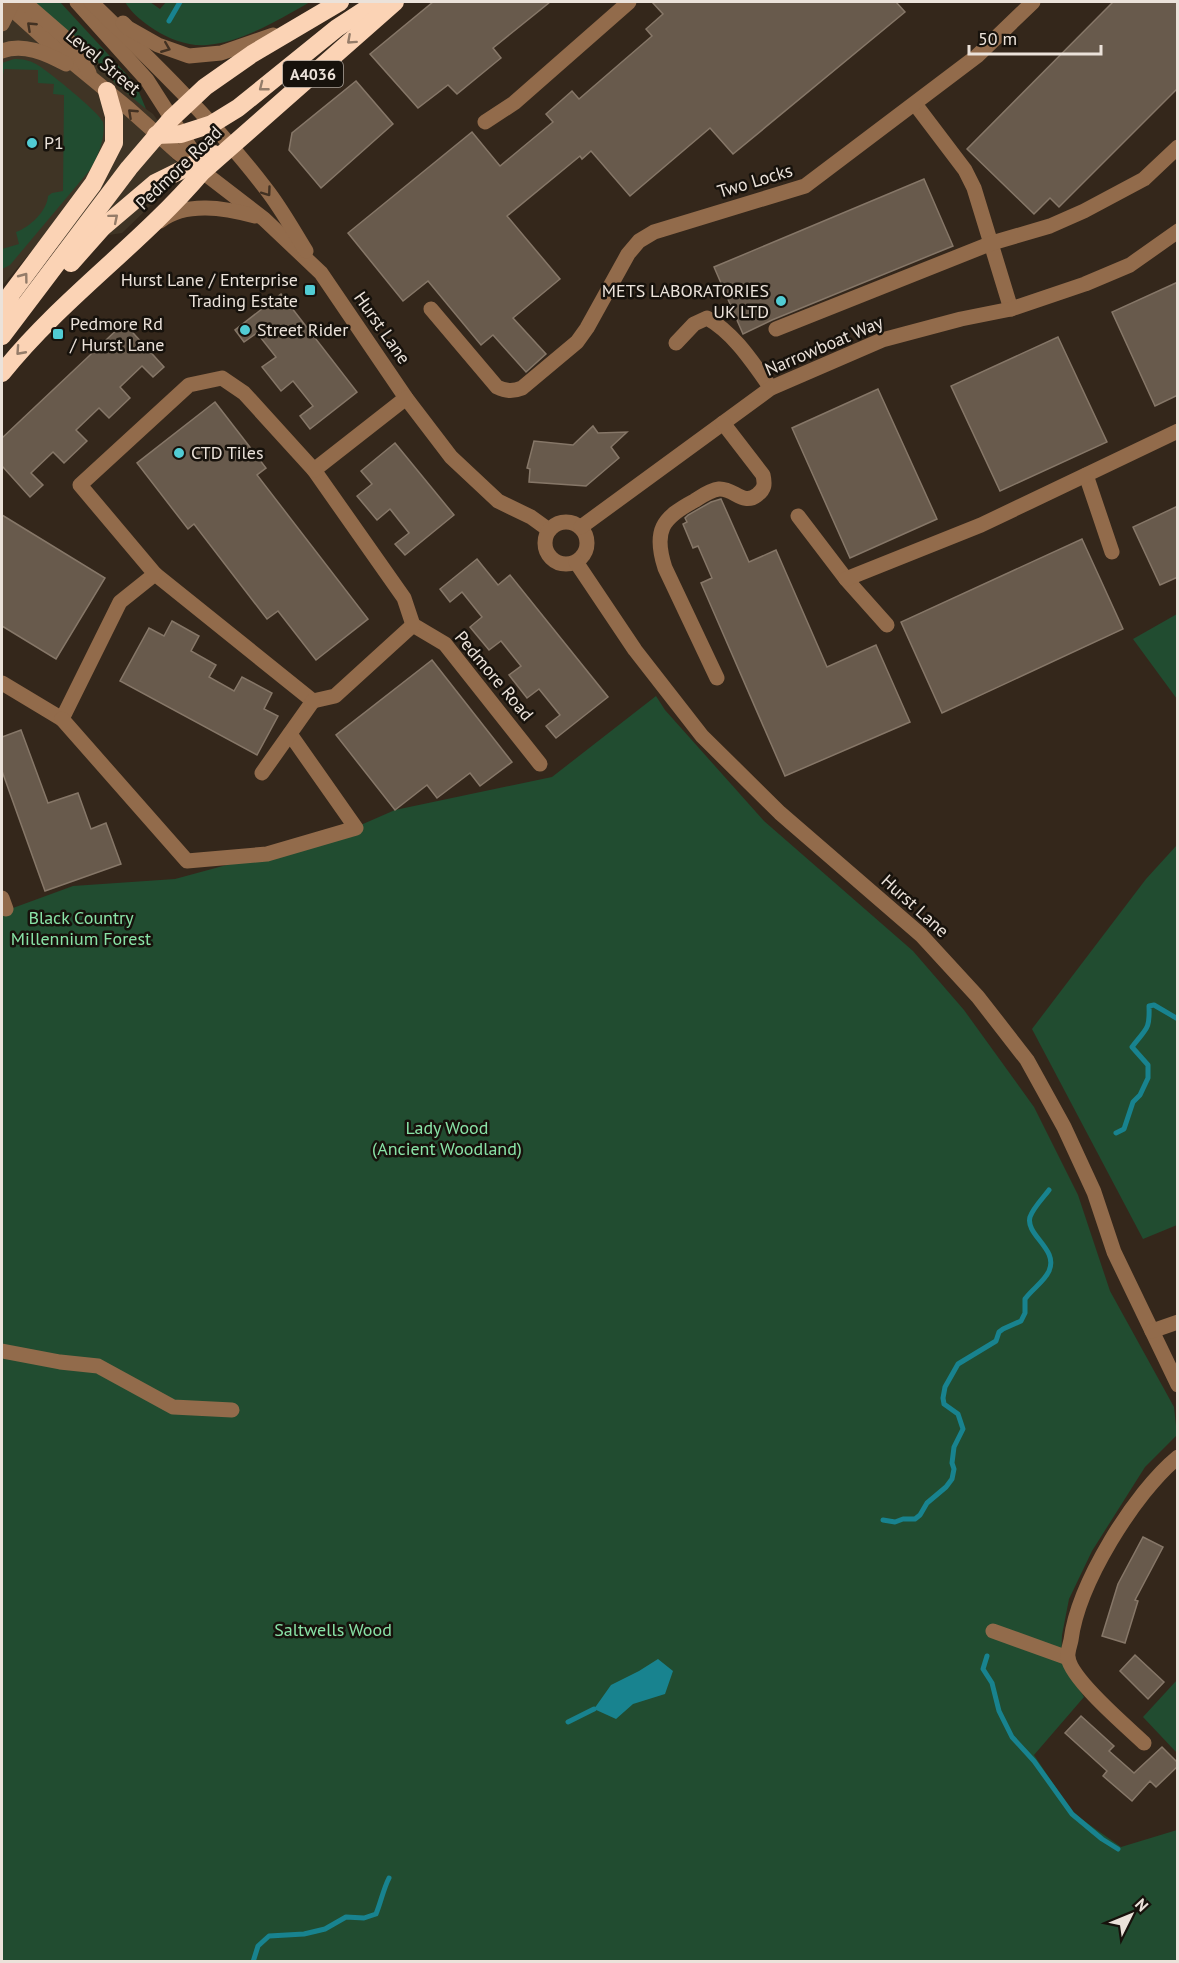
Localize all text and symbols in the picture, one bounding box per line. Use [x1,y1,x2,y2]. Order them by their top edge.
scale bar [969,18,1101,56]
one-way arrow [27,22,37,33]
street label: Level Street [61,24,145,100]
text: 50 m [978,27,1017,50]
one-way arrow [347,33,358,44]
one-way arrow [159,41,170,53]
road number: A4036 [283,61,343,87]
one-way arrow [259,80,270,91]
one-way arrow [128,109,139,120]
street label: Pedmore Road [131,121,226,214]
place label: P1 [44,131,64,154]
marker: P1 [25,136,39,150]
street label: Two Locks [714,158,795,203]
one-way arrow [260,185,271,196]
one-way arrow [107,214,118,225]
place label: Hurst Lane / Enterprise Trading Estate [121,268,298,312]
one-way arrow [17,272,28,283]
place label: METS LABORATORIES UK LTD [602,279,769,323]
marker: Hurst Lane / Enterprise Trading Estate [303,283,317,297]
street label: Hurst Lane [349,287,416,368]
marker: METS LABORATORIES UK LTD [774,294,788,308]
street label: Narrowboat Way [761,310,887,381]
place label: Pedmore Rd / Hurst Lane [69,312,164,356]
place label: Street Rider [257,318,348,341]
marker: Street Rider [238,323,252,337]
marker: Pedmore Rd / Hurst Lane [51,327,65,341]
one-way arrow [16,344,27,355]
place label: CTD Tiles [191,441,264,464]
marker: CTD Tiles [172,446,186,460]
street label: Pedmore Road [450,626,539,725]
street label: Hurst Lane [877,869,954,942]
park label: Black Country Millennium Forest [11,906,151,950]
park label: Lady Wood (Ancient Woodland) [372,1116,522,1160]
park label: Saltwells Wood [274,1618,392,1641]
north arrow [1101,1885,1161,1945]
text: N [1131,1894,1153,1915]

